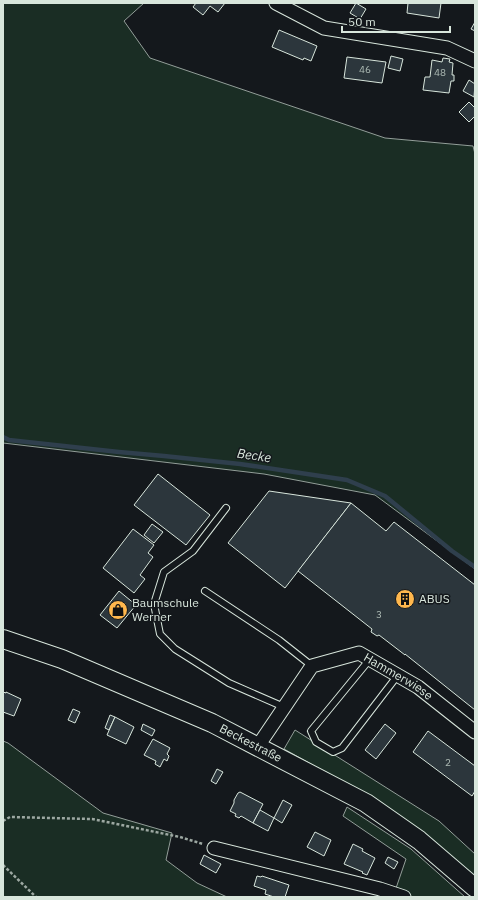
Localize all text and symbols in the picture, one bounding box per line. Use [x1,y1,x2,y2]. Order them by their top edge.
scale bar [342,8,450,34]
text: 50 m [348,14,376,29]
house number: 46 [359,63,371,76]
house number: 48 [434,66,446,79]
water label: Becke [236,445,272,466]
building icon: ABUS [394,588,416,610]
place label: ABUS [419,591,450,606]
place label: Baumschule Werner [132,595,199,624]
shop icon: Baumschule Werner [107,599,129,621]
house number: 3 [376,608,382,621]
street label: Hammerwiese [361,649,436,703]
street label: Beckestraße [217,720,285,765]
house number: 2 [445,756,451,769]

